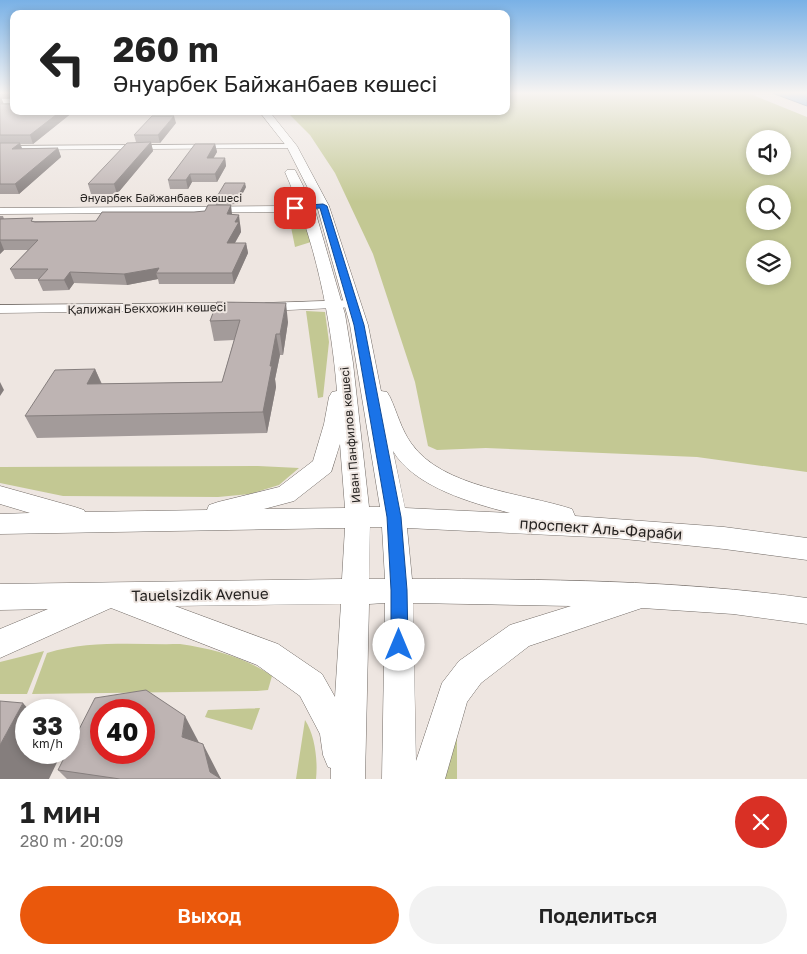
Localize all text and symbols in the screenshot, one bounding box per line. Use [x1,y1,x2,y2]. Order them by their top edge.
text: 260 m [113,28,219,70]
icon: left [30,30,95,95]
text: Әнуарбек Байжанбаев көшесі [113,70,437,97]
map controls [746,130,791,285]
button: sound [746,130,791,175]
button: search [746,185,791,230]
pin [274,187,316,229]
street label: Әнуарбек Байжанбаев көшесі [80,191,242,204]
icon: arrive [281,194,309,222]
button: layers [746,240,791,285]
street label: Қалижан Бекхожин көшесі [67,299,227,317]
street label: Иван Панфилов көшесі [337,366,363,504]
street label: проспект Аль-Фараби [519,513,683,543]
street label: Tauelsizdik Avenue [131,584,269,604]
position arrow [372,618,424,670]
speed limit sign: 40 [90,699,155,764]
text: 33 [32,710,63,741]
text: km/h [32,736,63,751]
text: 1 мин [20,794,101,830]
button: close [735,796,787,848]
text: 280 m · 20:09 [20,831,124,851]
button: Выход [20,886,399,944]
button: Поделиться [409,886,787,944]

